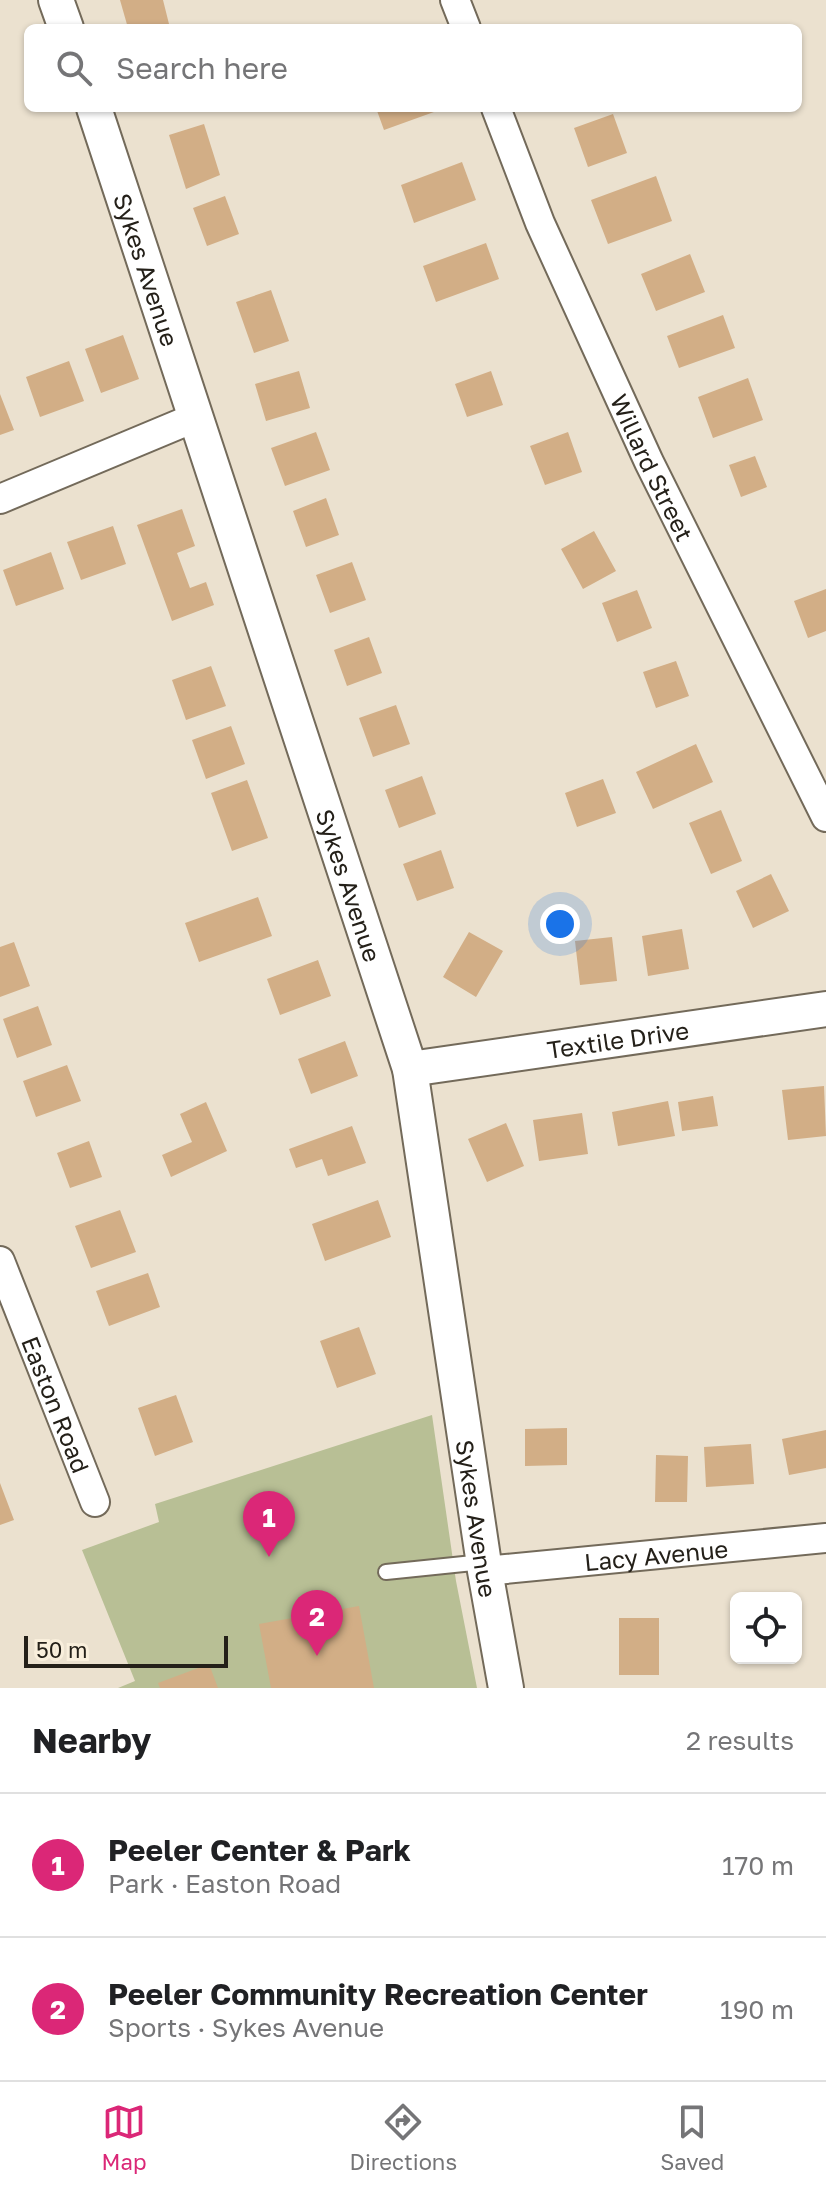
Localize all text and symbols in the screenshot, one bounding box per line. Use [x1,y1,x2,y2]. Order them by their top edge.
search box [24,24,802,112]
icon: search [52,46,96,90]
text: Search here [116,50,288,86]
street label: Sykes Avenue [108,189,186,350]
street label: Willard Street [605,389,700,545]
street label: Sykes Avenue [311,805,388,965]
your location [540,904,580,944]
street label: Textile Drive [545,1014,691,1064]
street label: Easton Road [17,1332,96,1477]
street label: Sykes Avenue [451,1438,504,1599]
pin: 1 [243,1491,295,1557]
street label: Lacy Avenue [583,1533,729,1576]
pin: 2 [291,1590,343,1656]
map controls [730,1592,802,1664]
button: locate [730,1592,802,1664]
scale bar [24,1632,228,1668]
text: 50 m [36,1636,87,1663]
text: Nearby [32,1720,152,1760]
text: 2 results [686,1725,794,1756]
text: Peeler Center & Park [108,1832,411,1868]
text: 1 [51,1850,65,1881]
text: 170 m [722,1850,794,1881]
text: Park · Easton Road [108,1868,341,1899]
text: Peeler Community Recreation Center [108,1976,648,2012]
text: 2 [50,1994,66,2025]
text: 190 m [720,1994,794,2025]
text: Sports · Sykes Avenue [108,2012,384,2043]
tab: Map [102,2100,146,2175]
tab: Directions [350,2100,457,2175]
tab: Saved [660,2100,724,2175]

